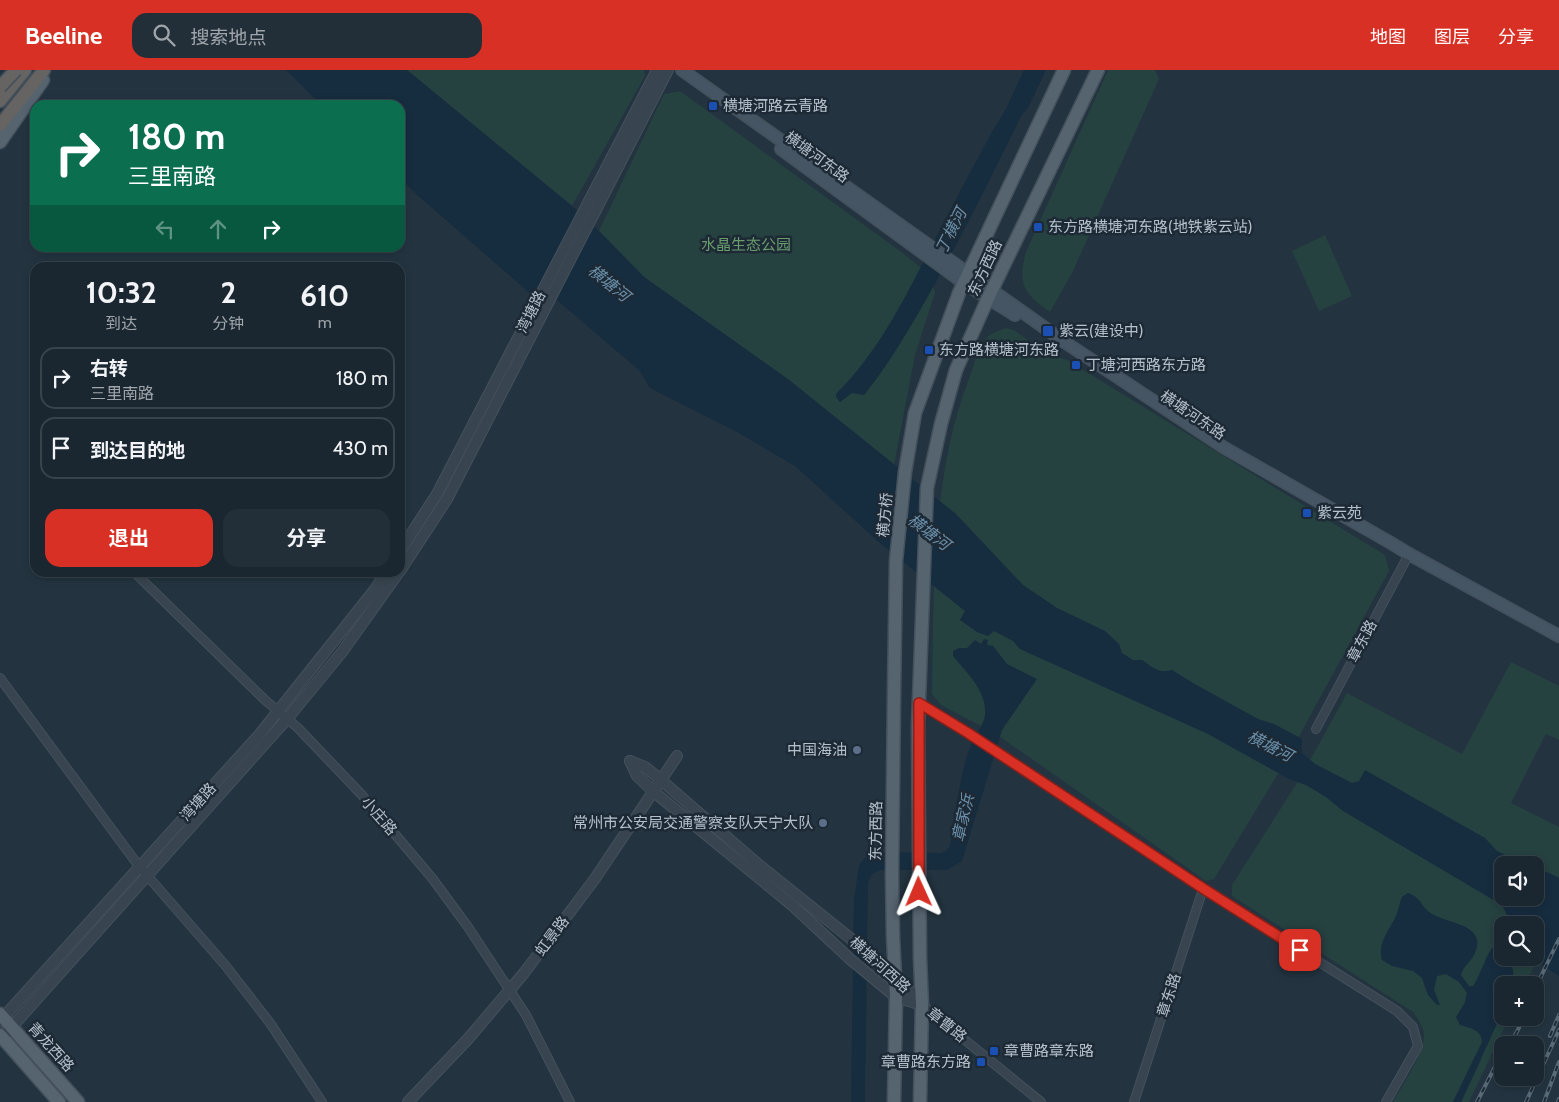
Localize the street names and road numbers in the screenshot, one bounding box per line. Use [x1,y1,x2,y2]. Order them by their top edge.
street label: 横塘河东路 [781,128,853,186]
street label: 东方西路 [964,237,1006,299]
street label: 湾塘路 [513,288,549,336]
street label: 横塘河东路 [1157,387,1229,443]
street label: 横方桥 [874,492,896,538]
street label: 章东路 [1343,617,1381,665]
street label: 湾塘路 [176,779,220,825]
street label: 小庄路 [357,793,401,839]
street label: 东方西路 [866,801,886,861]
street label: 虹景路 [531,913,573,959]
street label: 横塘河西路 [846,933,914,997]
street label: 章东路 [1153,971,1185,1019]
street label: 章曹路 [924,1004,970,1046]
street label: 青龙西路 [24,1019,78,1075]

